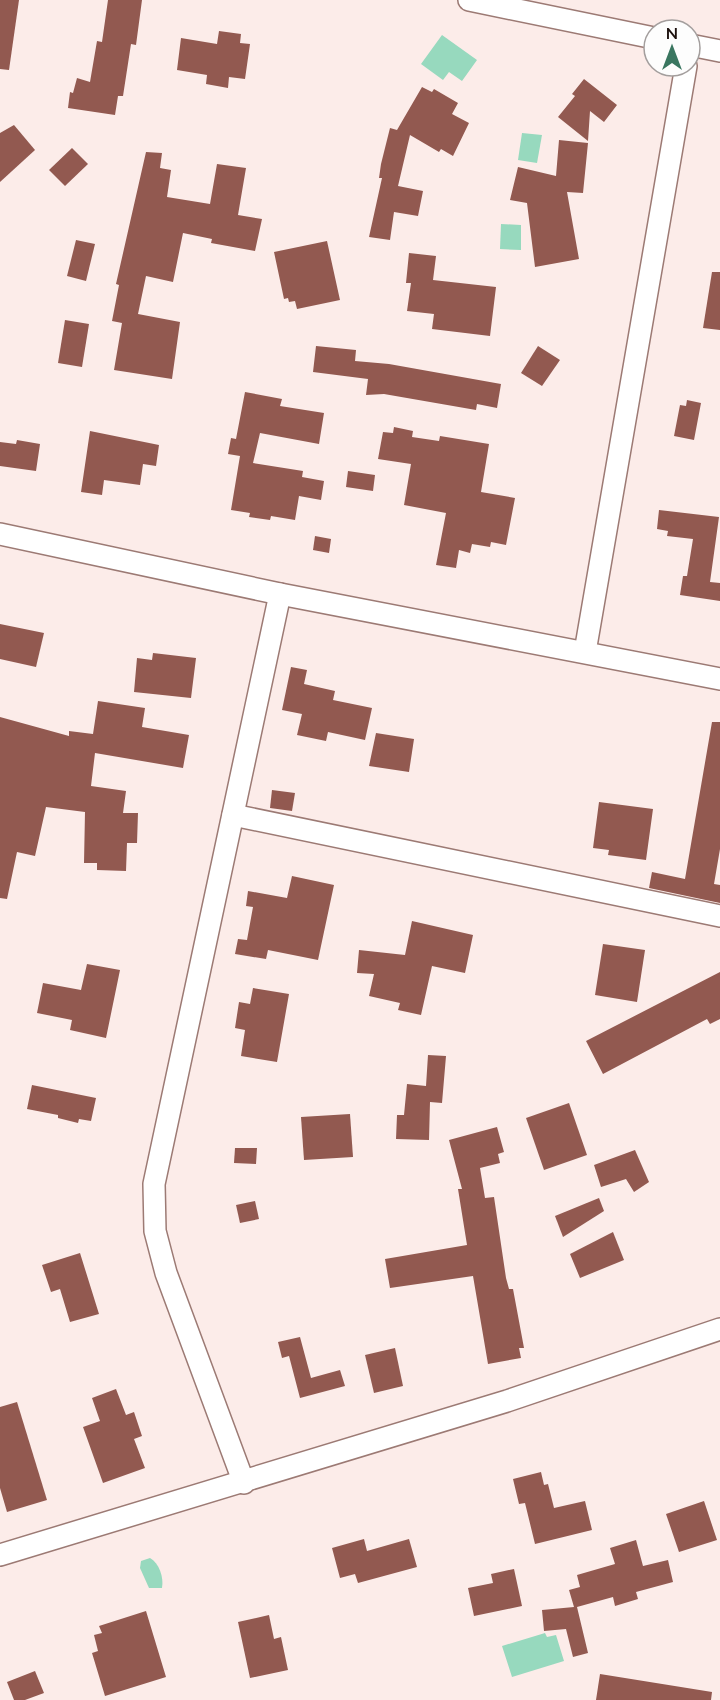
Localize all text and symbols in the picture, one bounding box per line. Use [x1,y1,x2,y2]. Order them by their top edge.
north arrow [642,18,702,78]
text: N [666,23,678,42]

